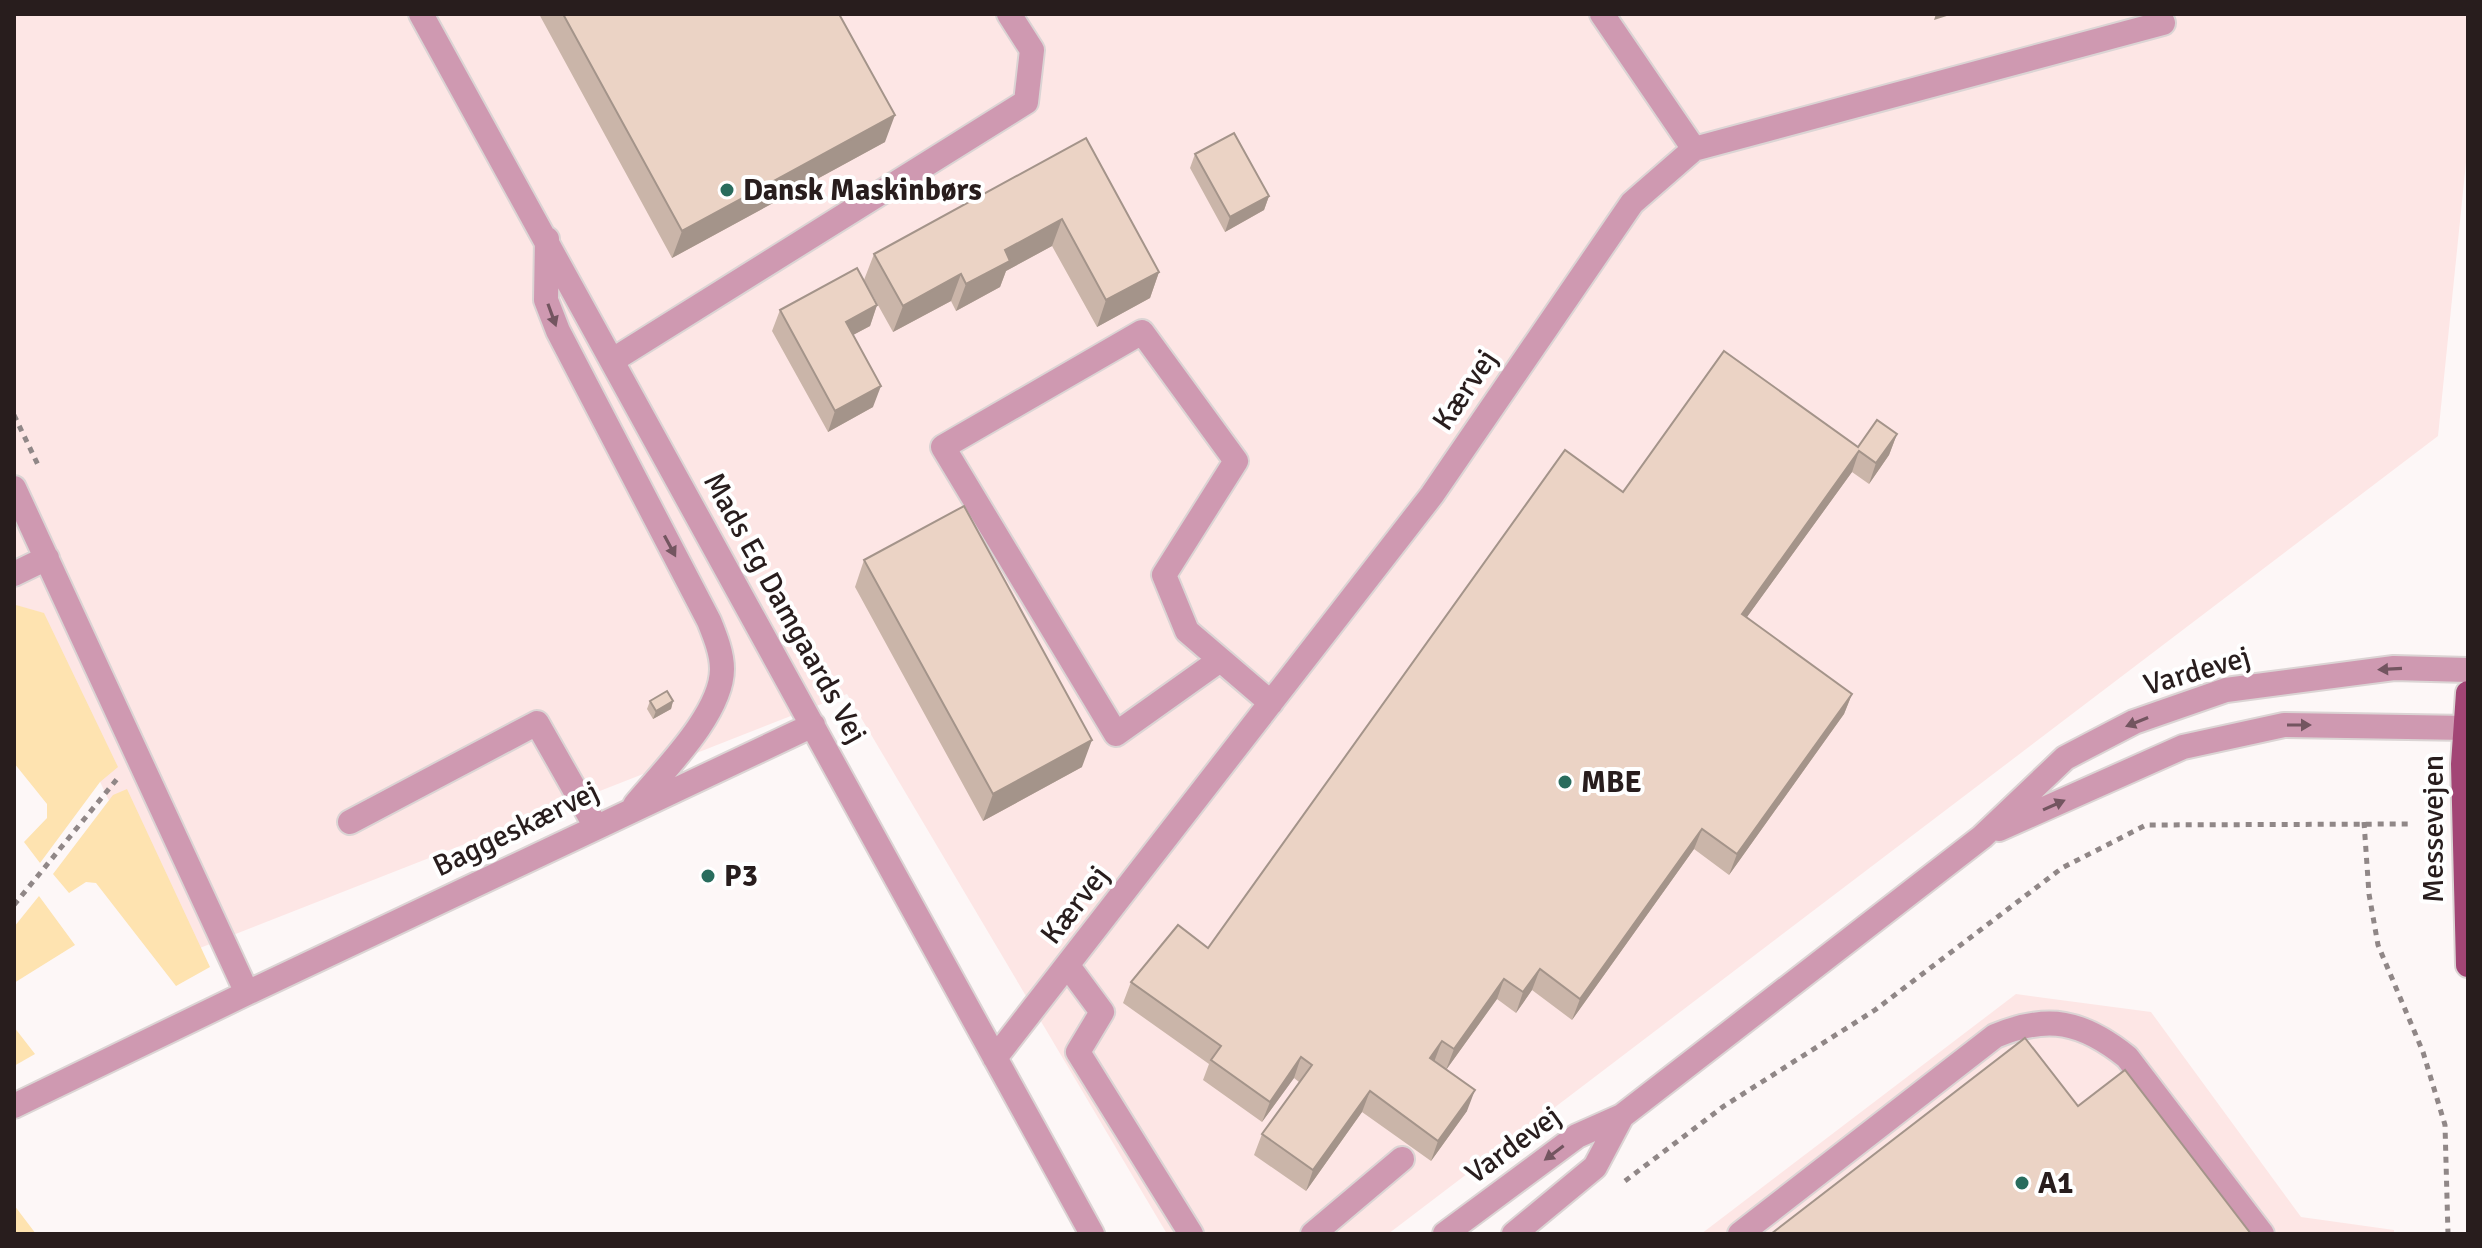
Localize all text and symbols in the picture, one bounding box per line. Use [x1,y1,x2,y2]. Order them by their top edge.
place label: Dansk Maskinbørs [743,172,982,209]
marker: Dansk Maskinbørs [718,181,736,199]
one-way arrow [546,303,559,327]
street label: Kærvej [1425,342,1505,438]
street label: Mads Eg Damgaards Vej [695,466,875,750]
one-way arrow [664,535,677,558]
street label: Vardevej [2139,638,2255,704]
one-way arrow [2377,663,2402,676]
one-way arrow [2125,716,2149,729]
one-way arrow [2287,719,2312,731]
street label: Messevejen [2415,755,2452,903]
place label: MBE [1581,764,1642,801]
street label: Baggeskærvej [427,773,605,885]
marker: MBE [1556,773,1574,791]
one-way arrow [2042,798,2065,812]
place label: P3 [724,858,758,895]
street label: Kærvej [1033,858,1117,952]
marker: P3 [699,867,717,885]
street label: Vardevej [1458,1098,1568,1192]
one-way arrow [1543,1145,1565,1161]
place label: A1 [2038,1165,2073,1202]
marker: A1 [2013,1174,2031,1192]

